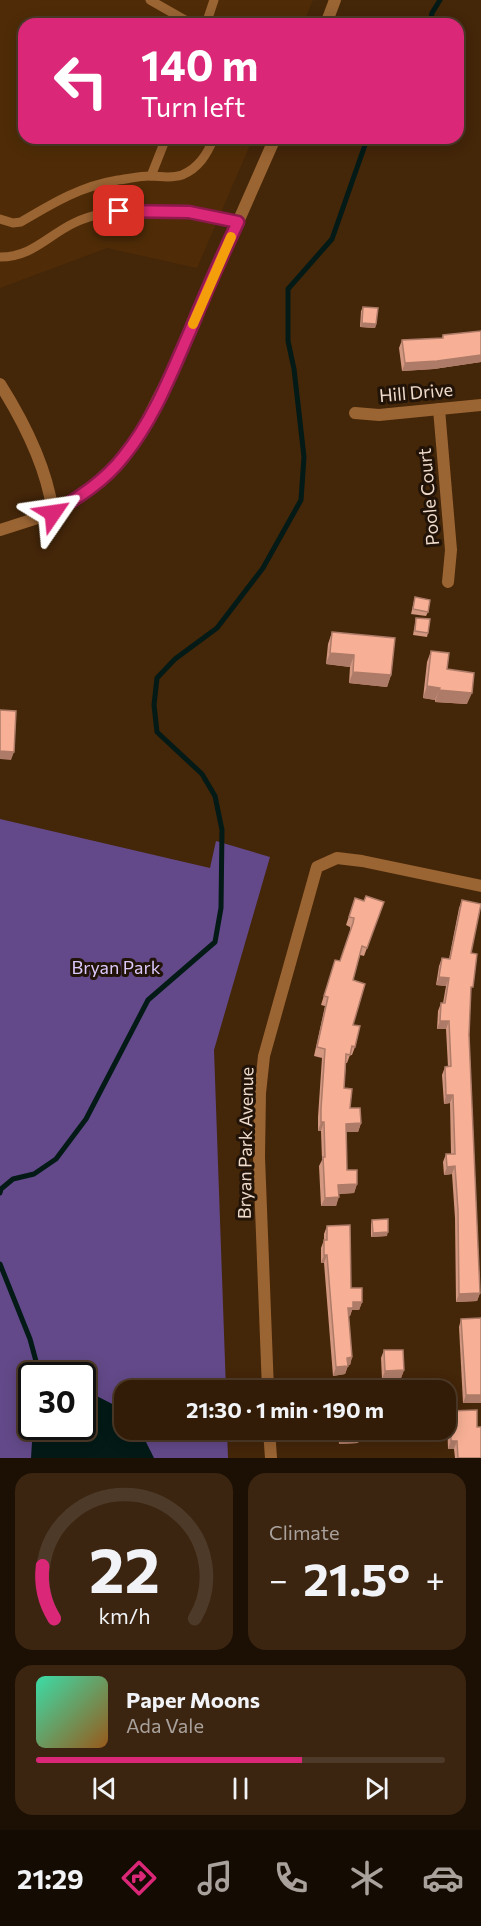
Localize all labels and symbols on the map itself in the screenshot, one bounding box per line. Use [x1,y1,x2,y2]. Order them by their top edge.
pin [93,185,144,236]
street label: Hill Drive [378,378,454,406]
street label: Poole Court [413,447,443,547]
position arrow [21,481,85,545]
park label: Bryan Park [72,956,161,978]
street label: Bryan Park Avenue [233,1067,257,1219]
speed limit sign: 30 [18,1362,96,1440]

